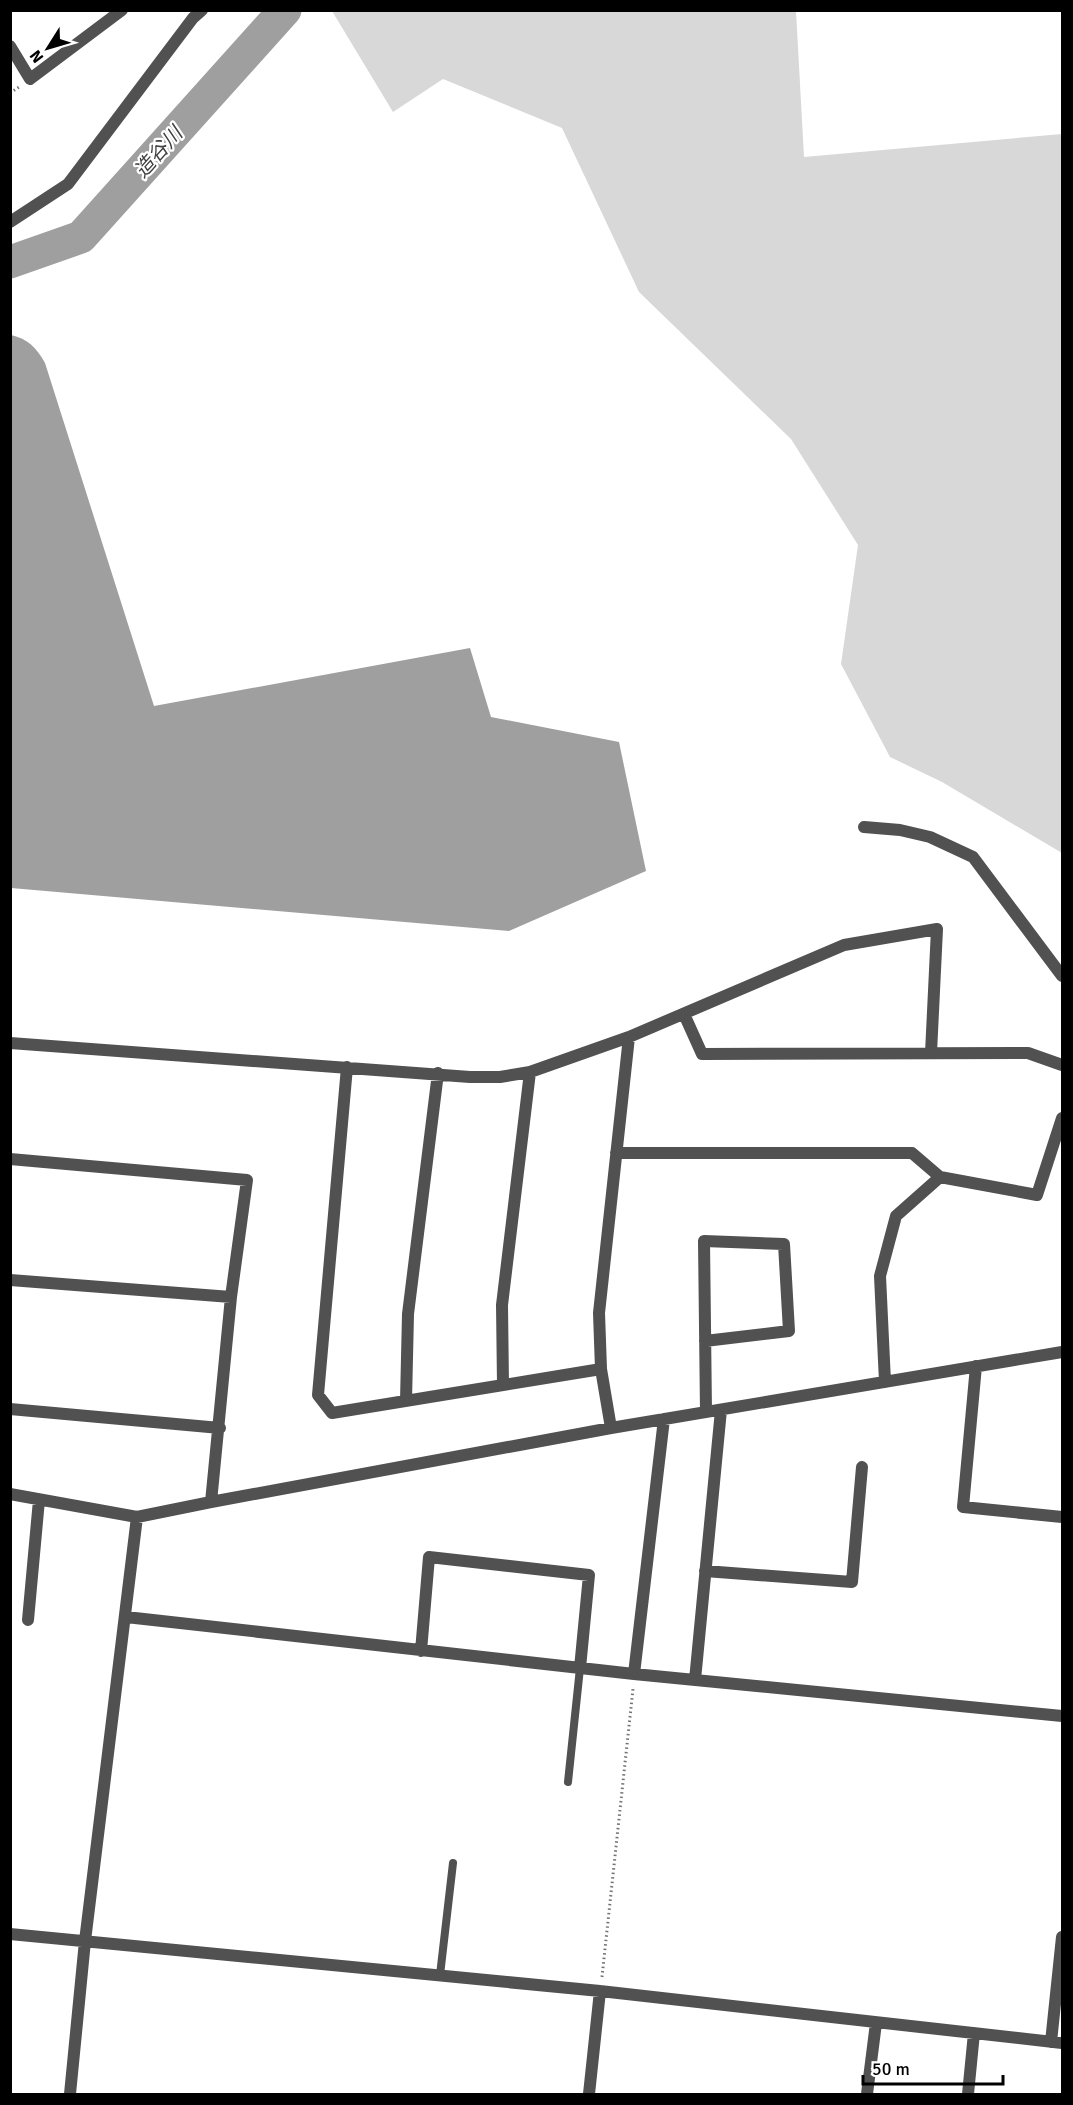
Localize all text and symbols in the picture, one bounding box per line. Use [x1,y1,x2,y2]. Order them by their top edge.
north arrow [18,18,78,78]
text: N [25,46,48,67]
water label: 造谷川 [129,120,189,183]
scale bar [863,2048,1002,2086]
text: 50 m [872,2058,910,2080]

